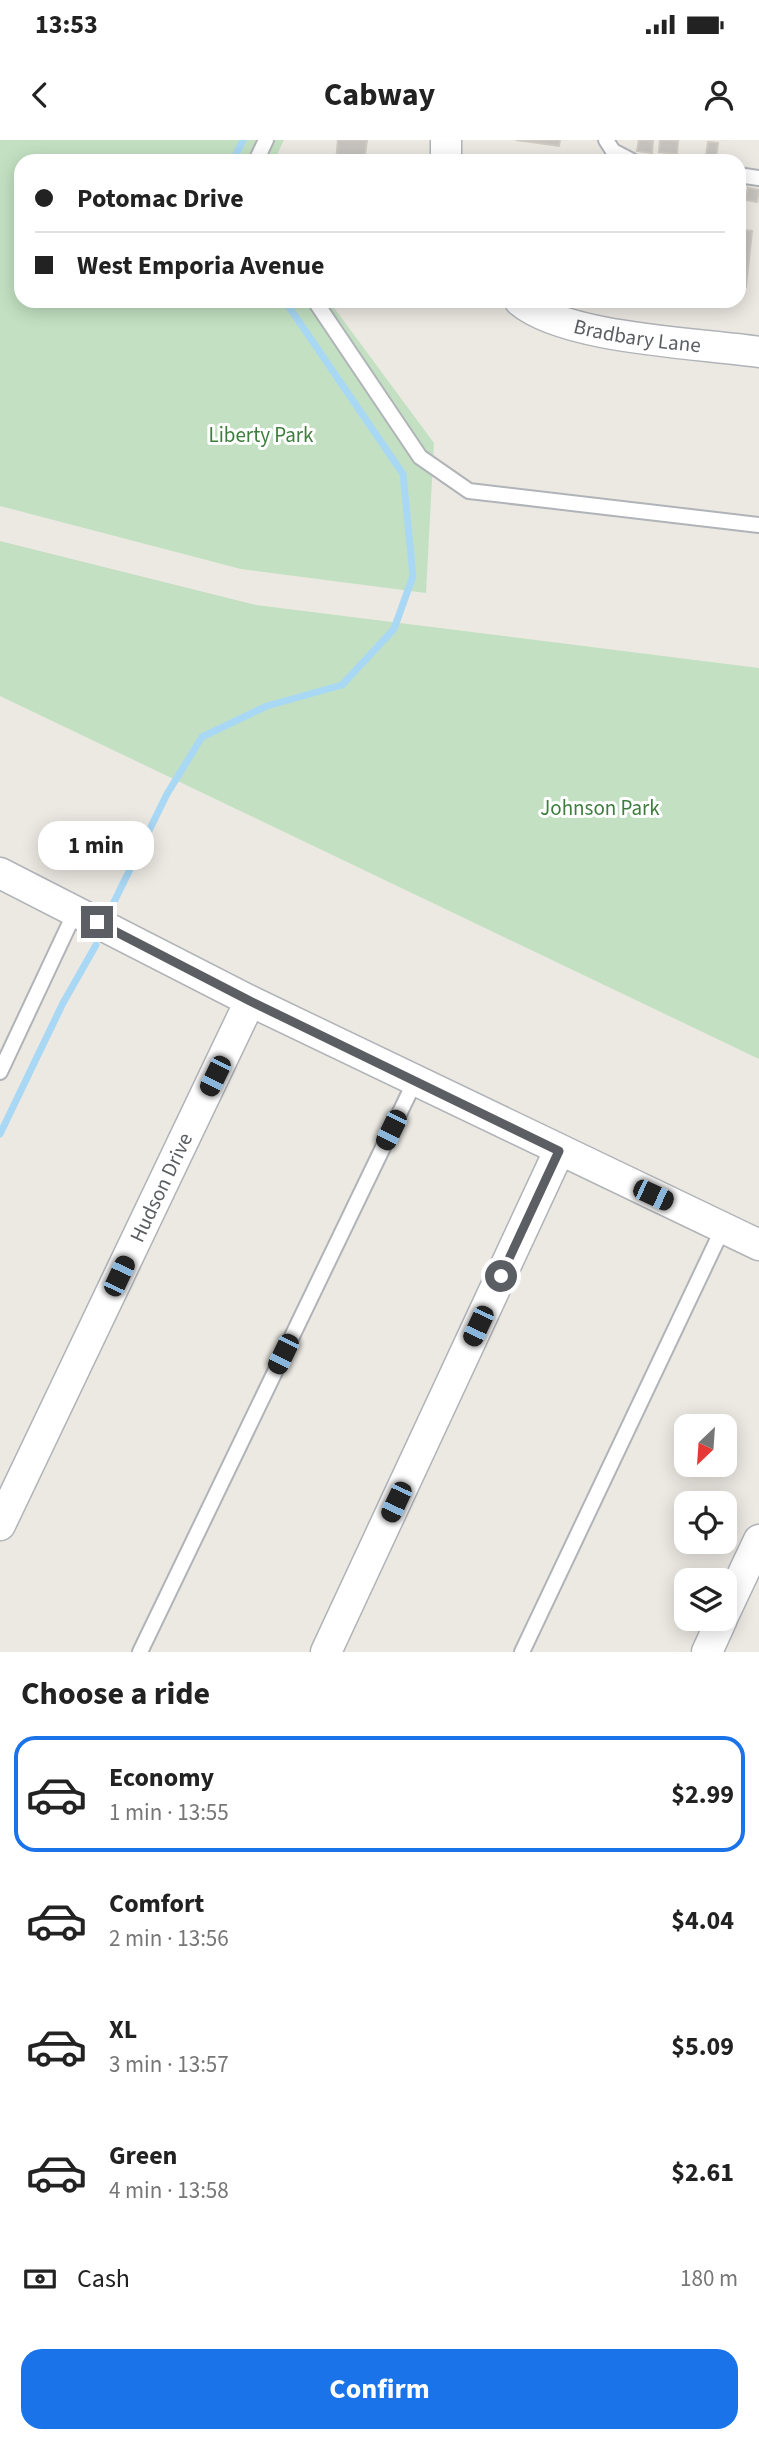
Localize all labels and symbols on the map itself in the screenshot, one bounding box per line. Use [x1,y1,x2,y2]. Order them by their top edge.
street label: Bradbary Lane [571,311,702,360]
park label: Liberty Park [208,420,314,450]
park label: Johnson Park [540,793,660,823]
callout: 1 min [39,820,155,870]
route end [81,906,113,938]
car [197,1053,234,1099]
car [373,1107,410,1153]
street label: Hudson Drive [122,1128,200,1247]
car [630,1177,677,1213]
car [101,1253,138,1299]
route start [485,1260,517,1292]
car [460,1303,497,1349]
car [265,1331,302,1377]
north arrow [674,1414,737,1477]
car [378,1479,415,1525]

